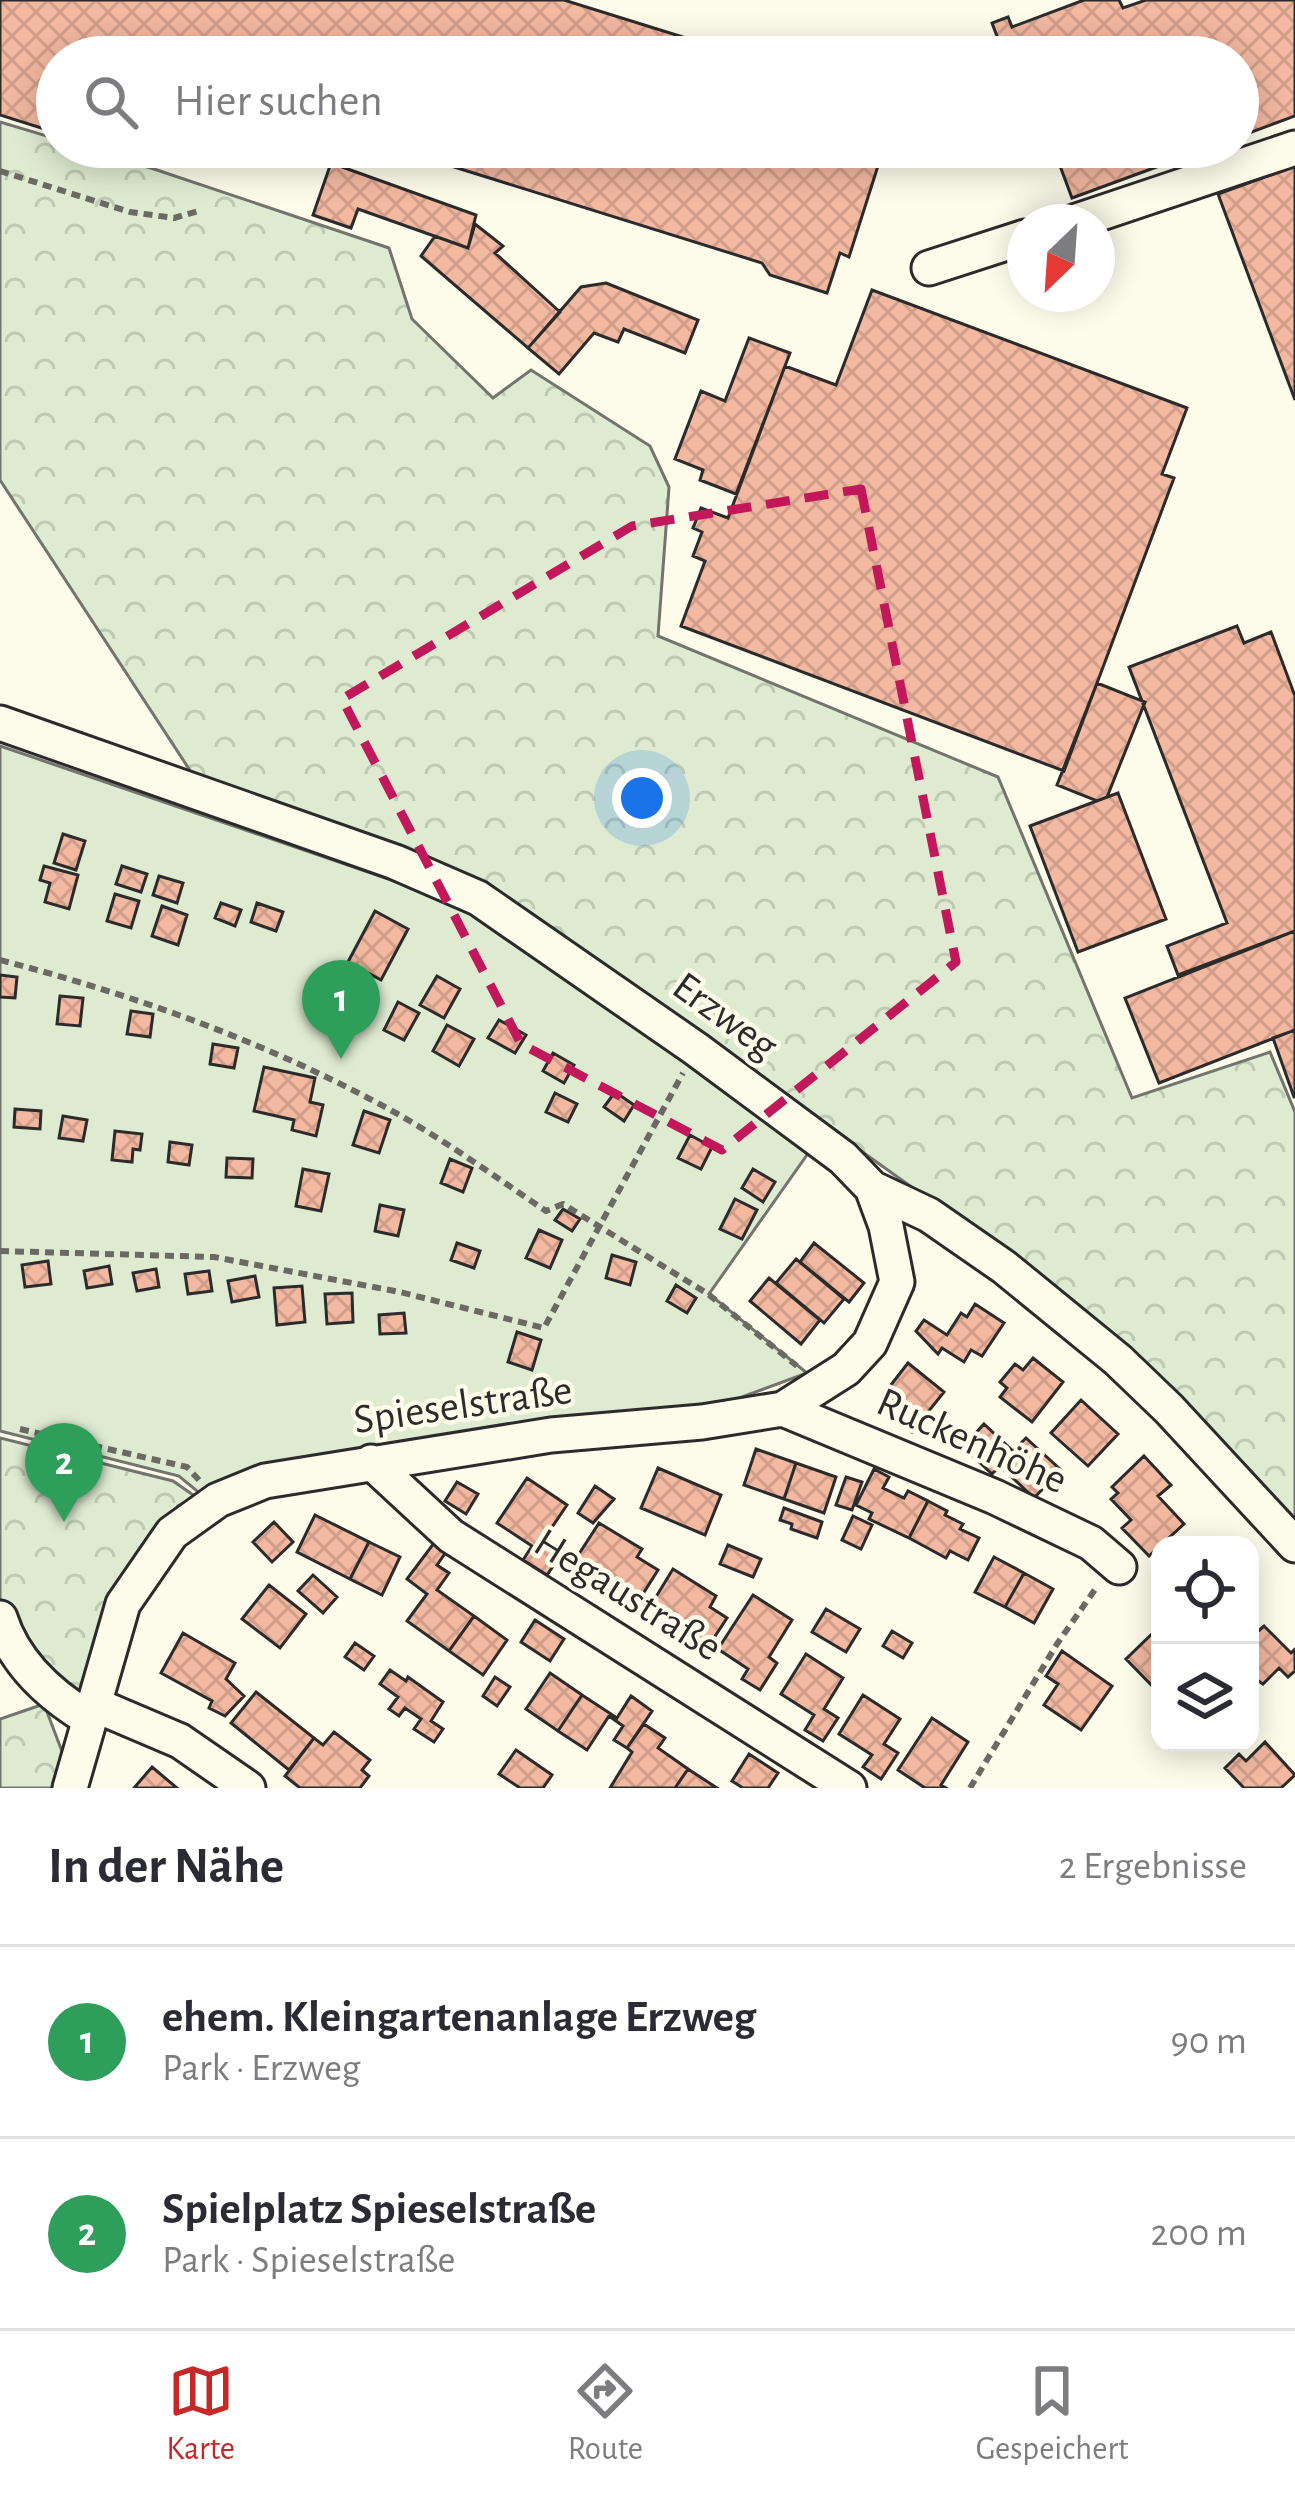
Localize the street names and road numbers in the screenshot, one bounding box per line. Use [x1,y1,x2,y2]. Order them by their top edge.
street label: Erzweg [665,964,785,1068]
street label: Spieselstraße [351,1369,575,1441]
street label: Ruckenhöhe [871,1380,1073,1502]
street label: Hegaustraße [527,1521,729,1669]

